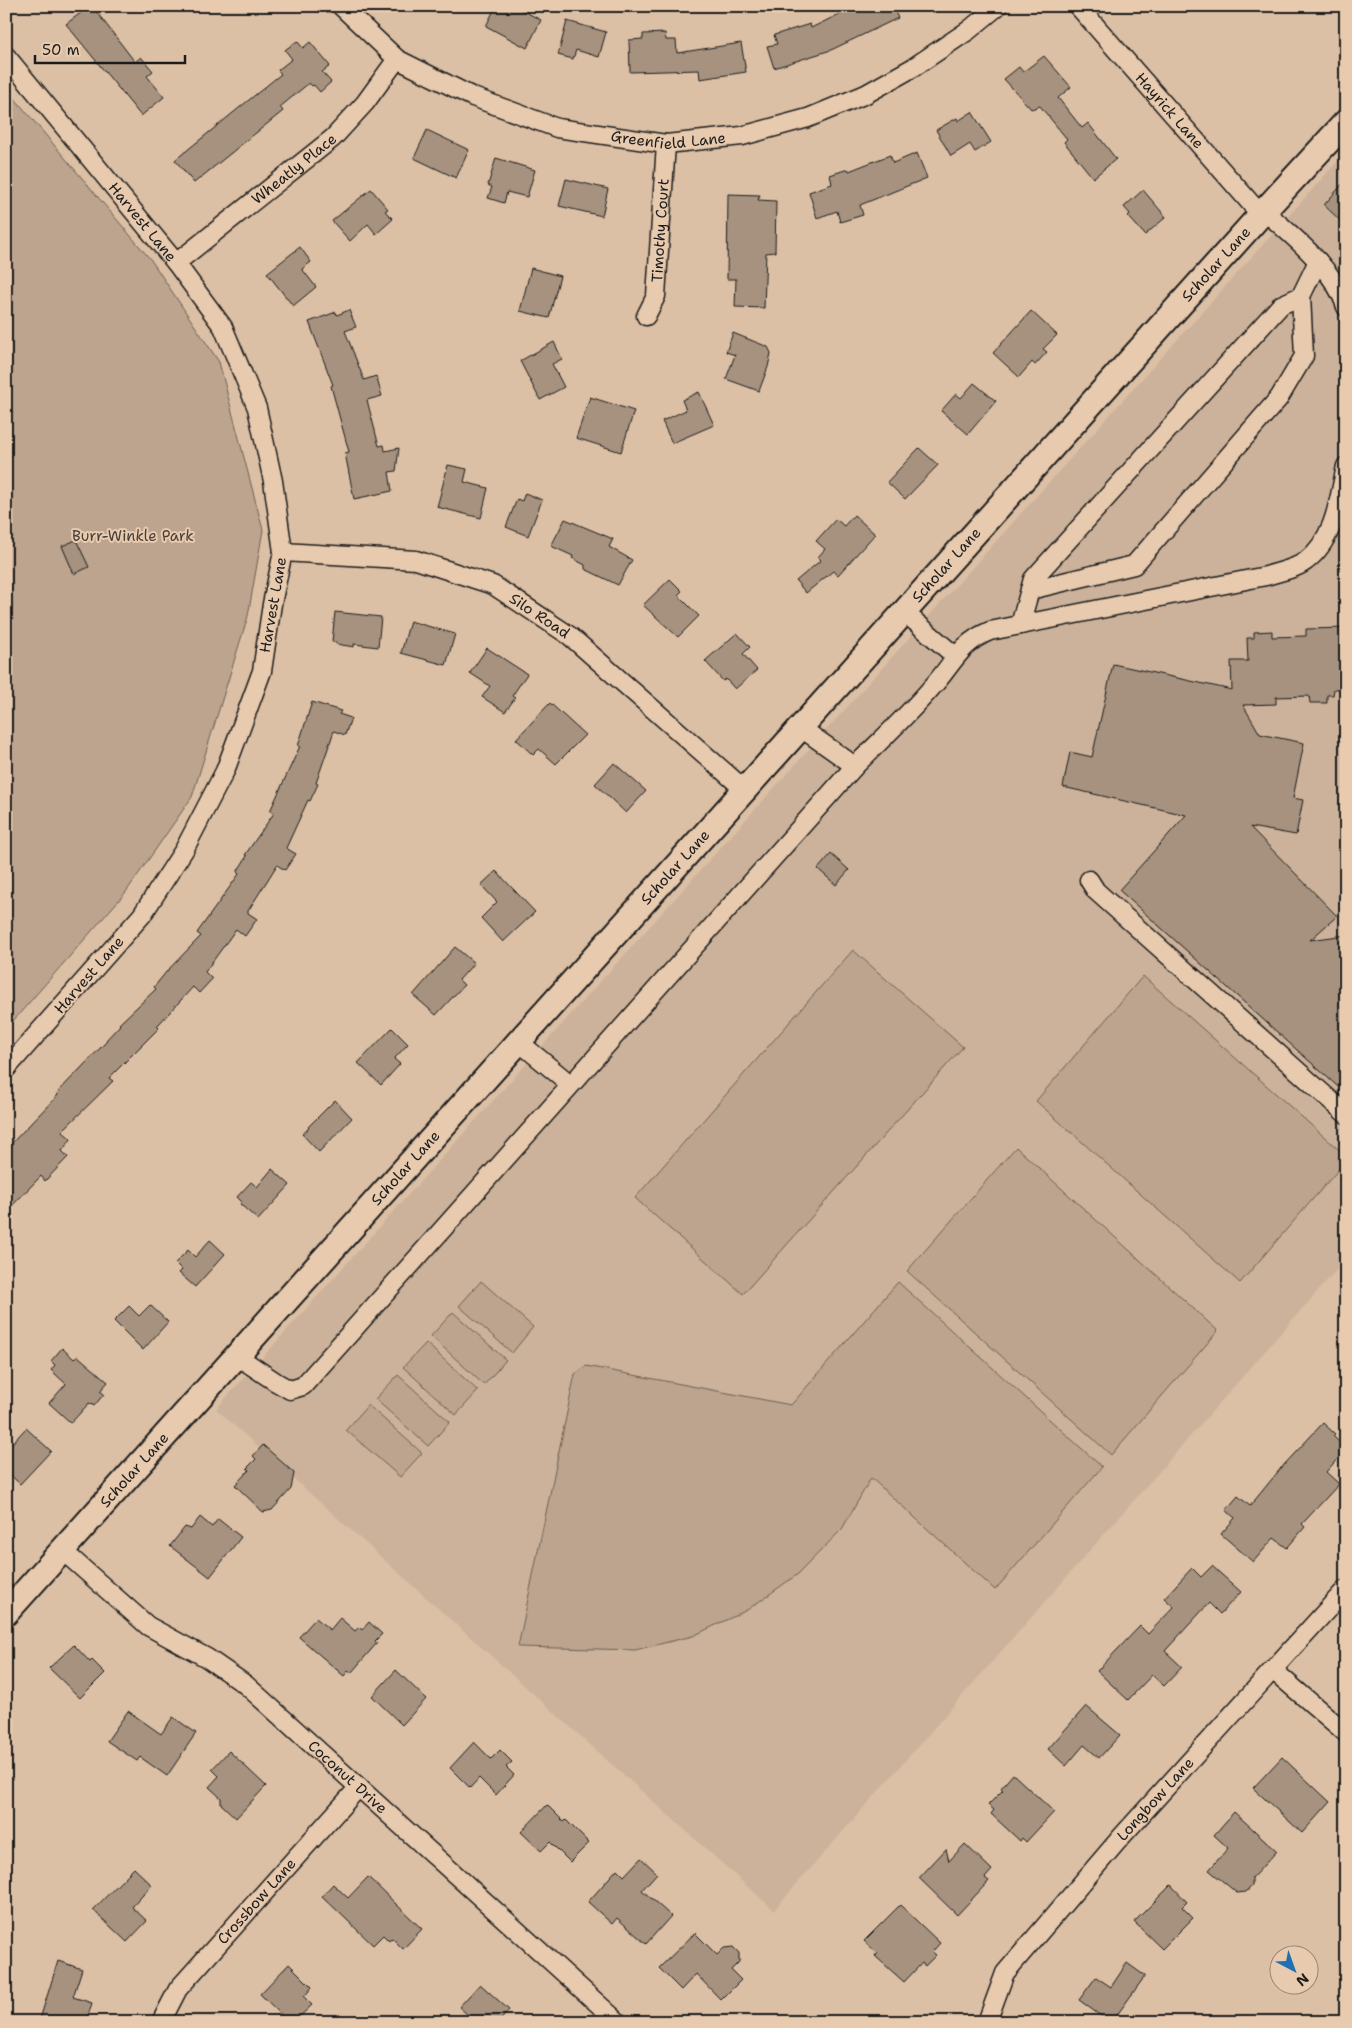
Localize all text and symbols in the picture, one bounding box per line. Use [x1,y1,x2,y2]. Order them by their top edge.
scale bar [35,32,185,64]
text: 50 m [42,40,80,60]
street label: Hayrick Lane [1131,68,1208,153]
street label: Greenfield Lane [610,126,727,154]
street label: Wheatly Place [247,129,341,209]
street label: Harvest Lane [104,178,181,266]
street label: Timothy Court [647,178,674,283]
street label: Scholar Lane [1177,223,1255,306]
street label: Scholar Lane [907,523,985,607]
park label: Burr-Winkle Park [72,526,194,546]
street label: Harvest Lane [255,556,291,654]
street label: Silo Road [505,589,574,643]
street label: Scholar Lane [636,825,714,909]
street label: Harvest Lane [50,932,128,1018]
street label: Scholar Lane [366,1126,444,1210]
street label: Scholar Lane [95,1428,173,1512]
street label: Coconut Drive [304,1736,392,1818]
street label: Longbow Lane [1112,1753,1198,1845]
street label: Crossbow Lane [213,1854,301,1949]
north arrow [1270,1946,1320,1996]
text: N [1292,1969,1313,1990]

